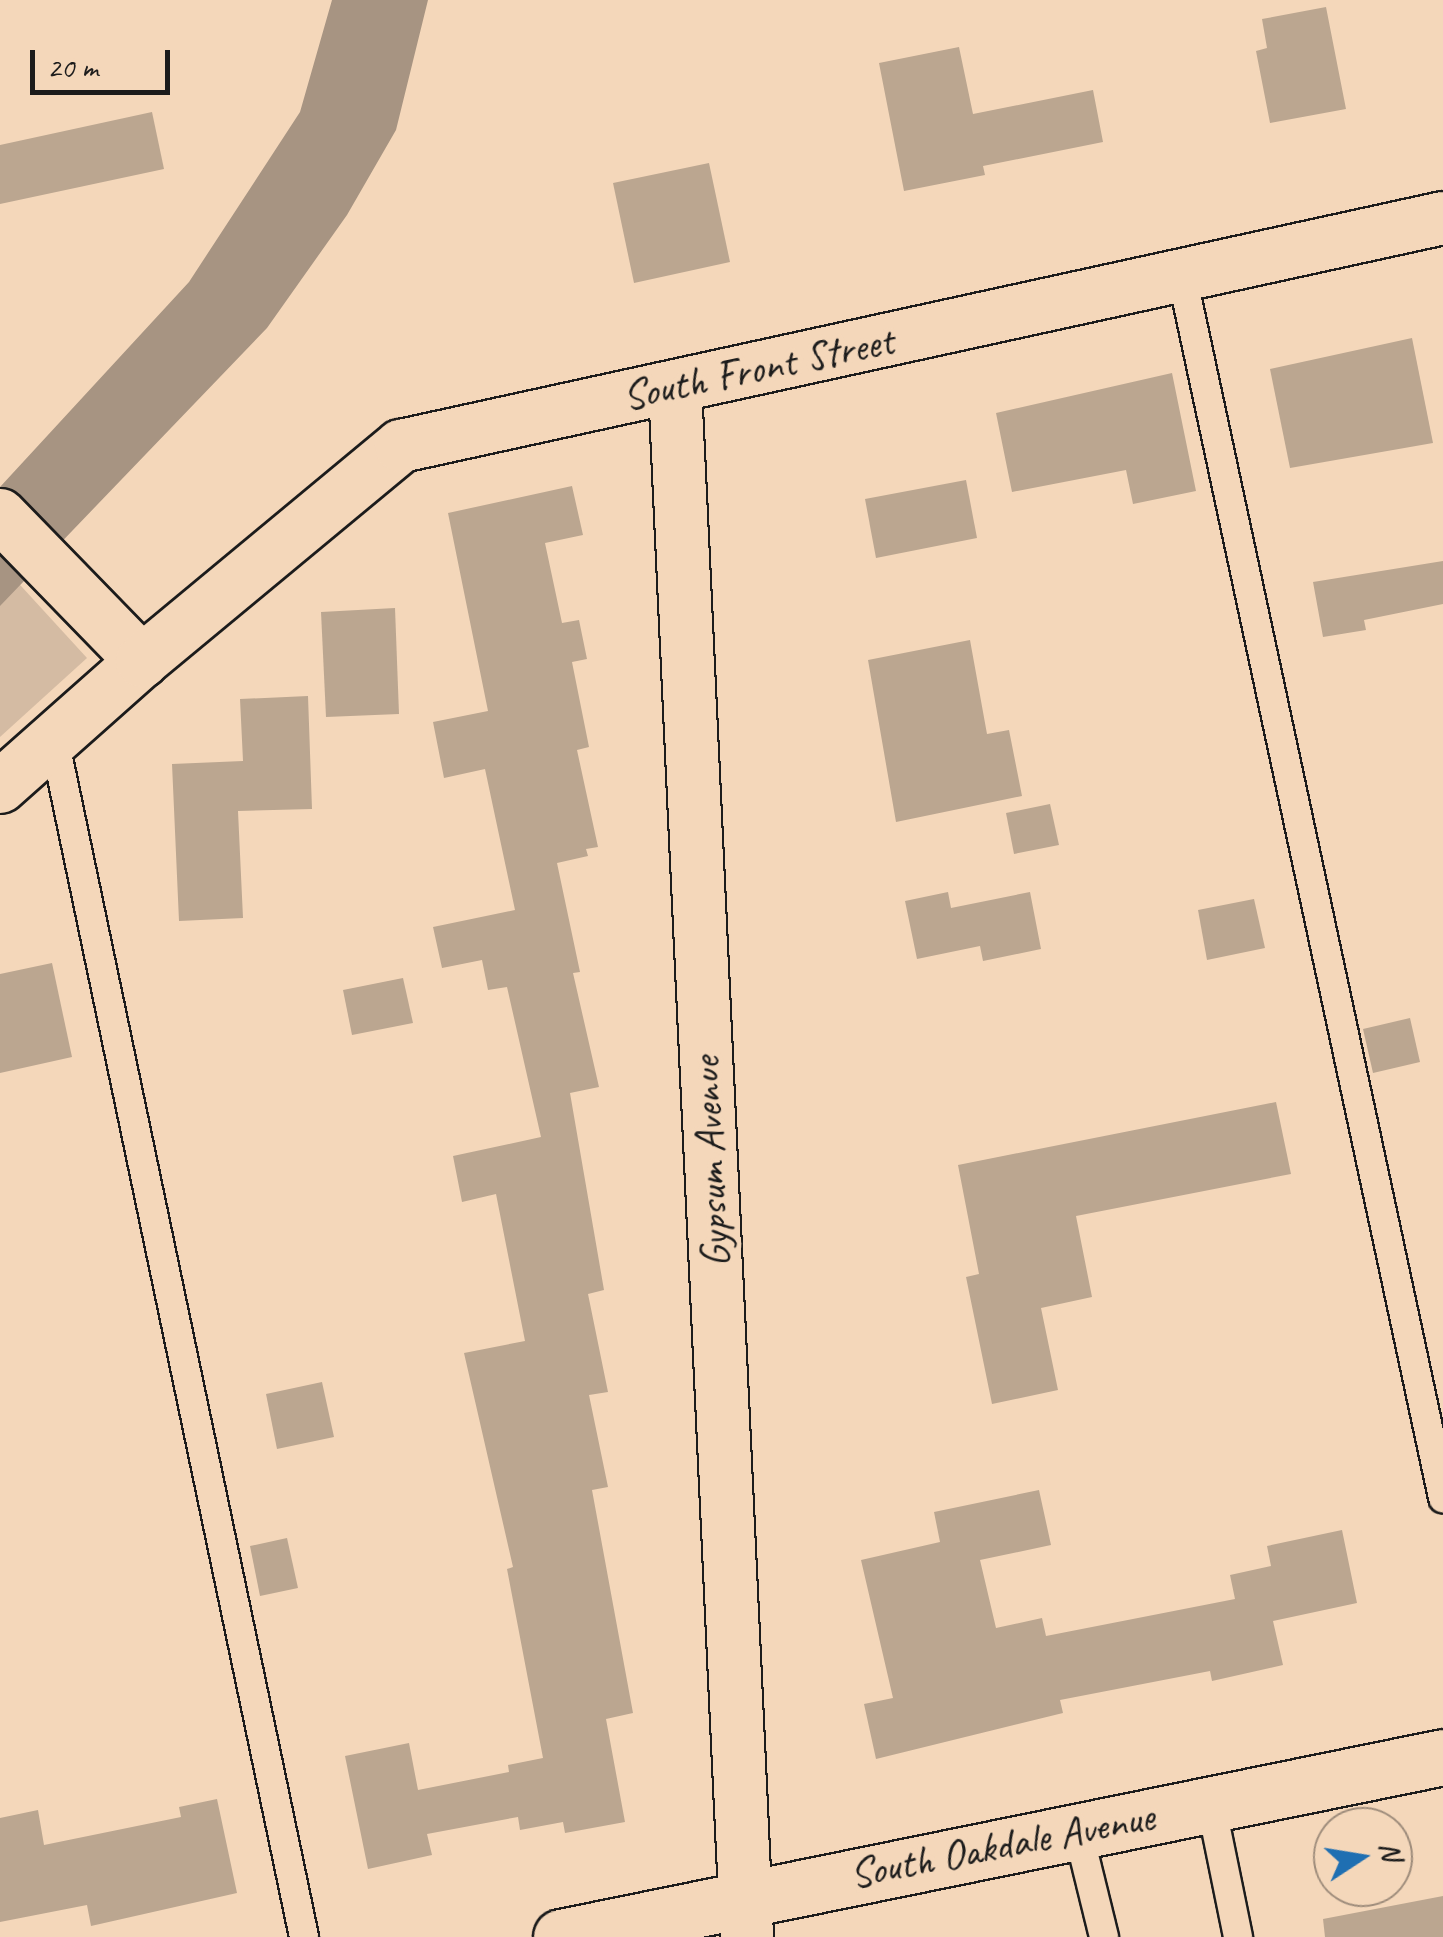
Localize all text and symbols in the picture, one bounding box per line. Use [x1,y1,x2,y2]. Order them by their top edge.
scale bar [35,30,175,92]
text: 20 m [47,48,98,86]
street label: South Front Street [618,316,898,422]
street label: Gypsum Avenue [680,1055,742,1269]
street label: South Oakdale Avenue [846,1792,1158,1900]
north arrow [1313,1807,1413,1907]
text: N [1372,1839,1410,1863]

